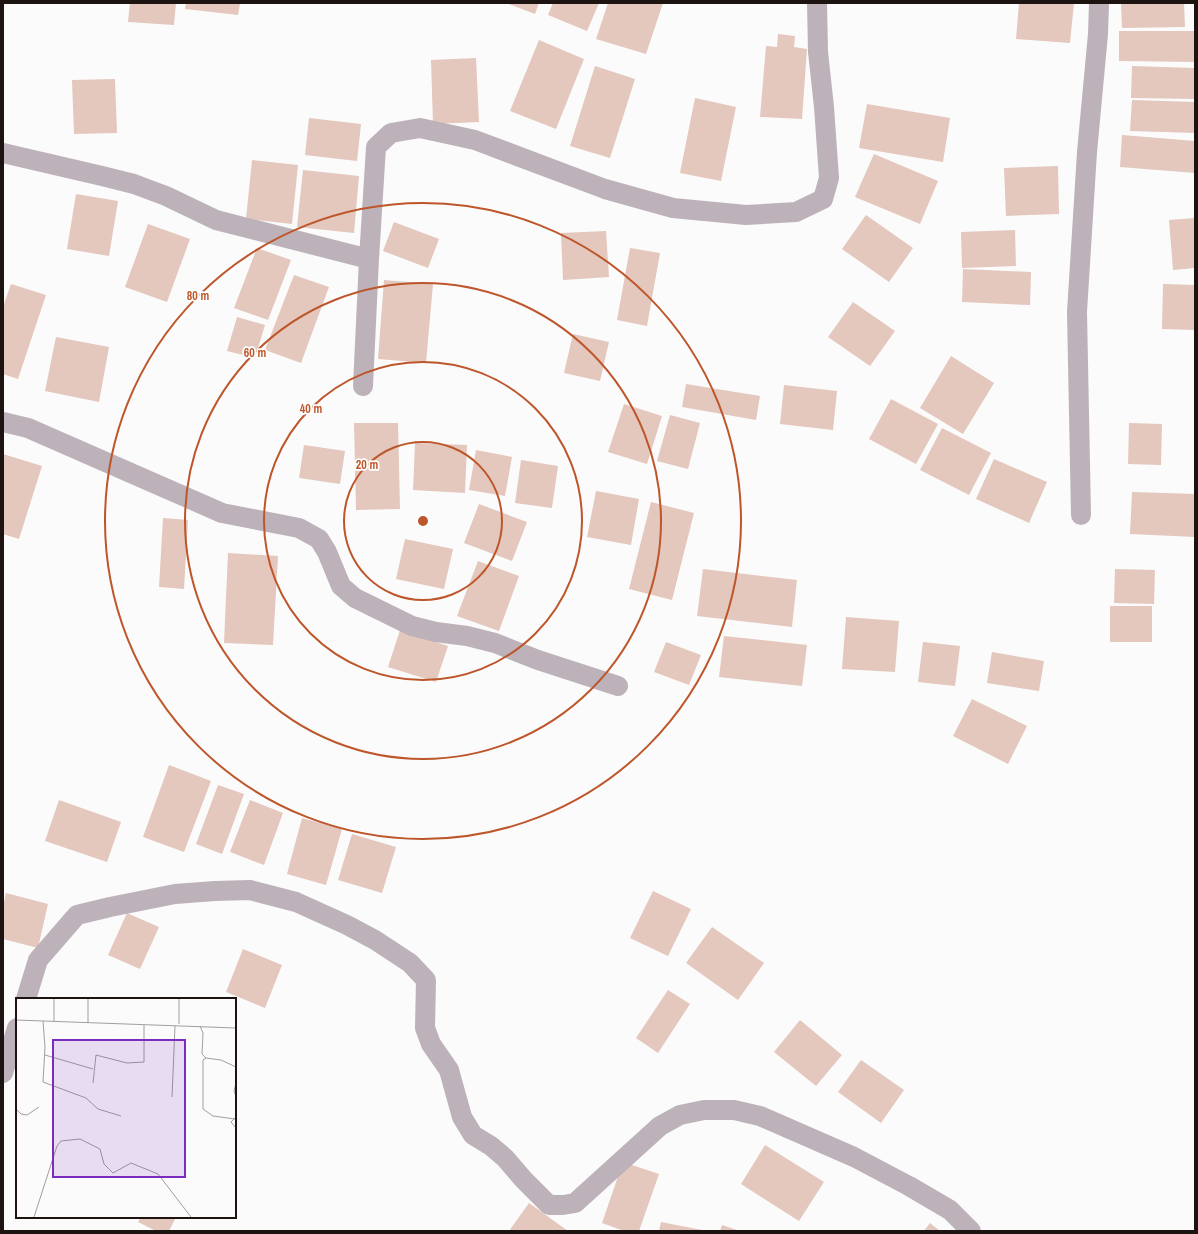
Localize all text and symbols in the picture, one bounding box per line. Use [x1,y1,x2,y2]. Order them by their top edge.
text: 80 m [187,288,209,304]
text: 60 m [244,345,266,361]
text: 40 m [300,401,322,417]
text: 20 m [356,457,378,473]
centre of rings [416,514,430,528]
inset map [16,998,236,1218]

